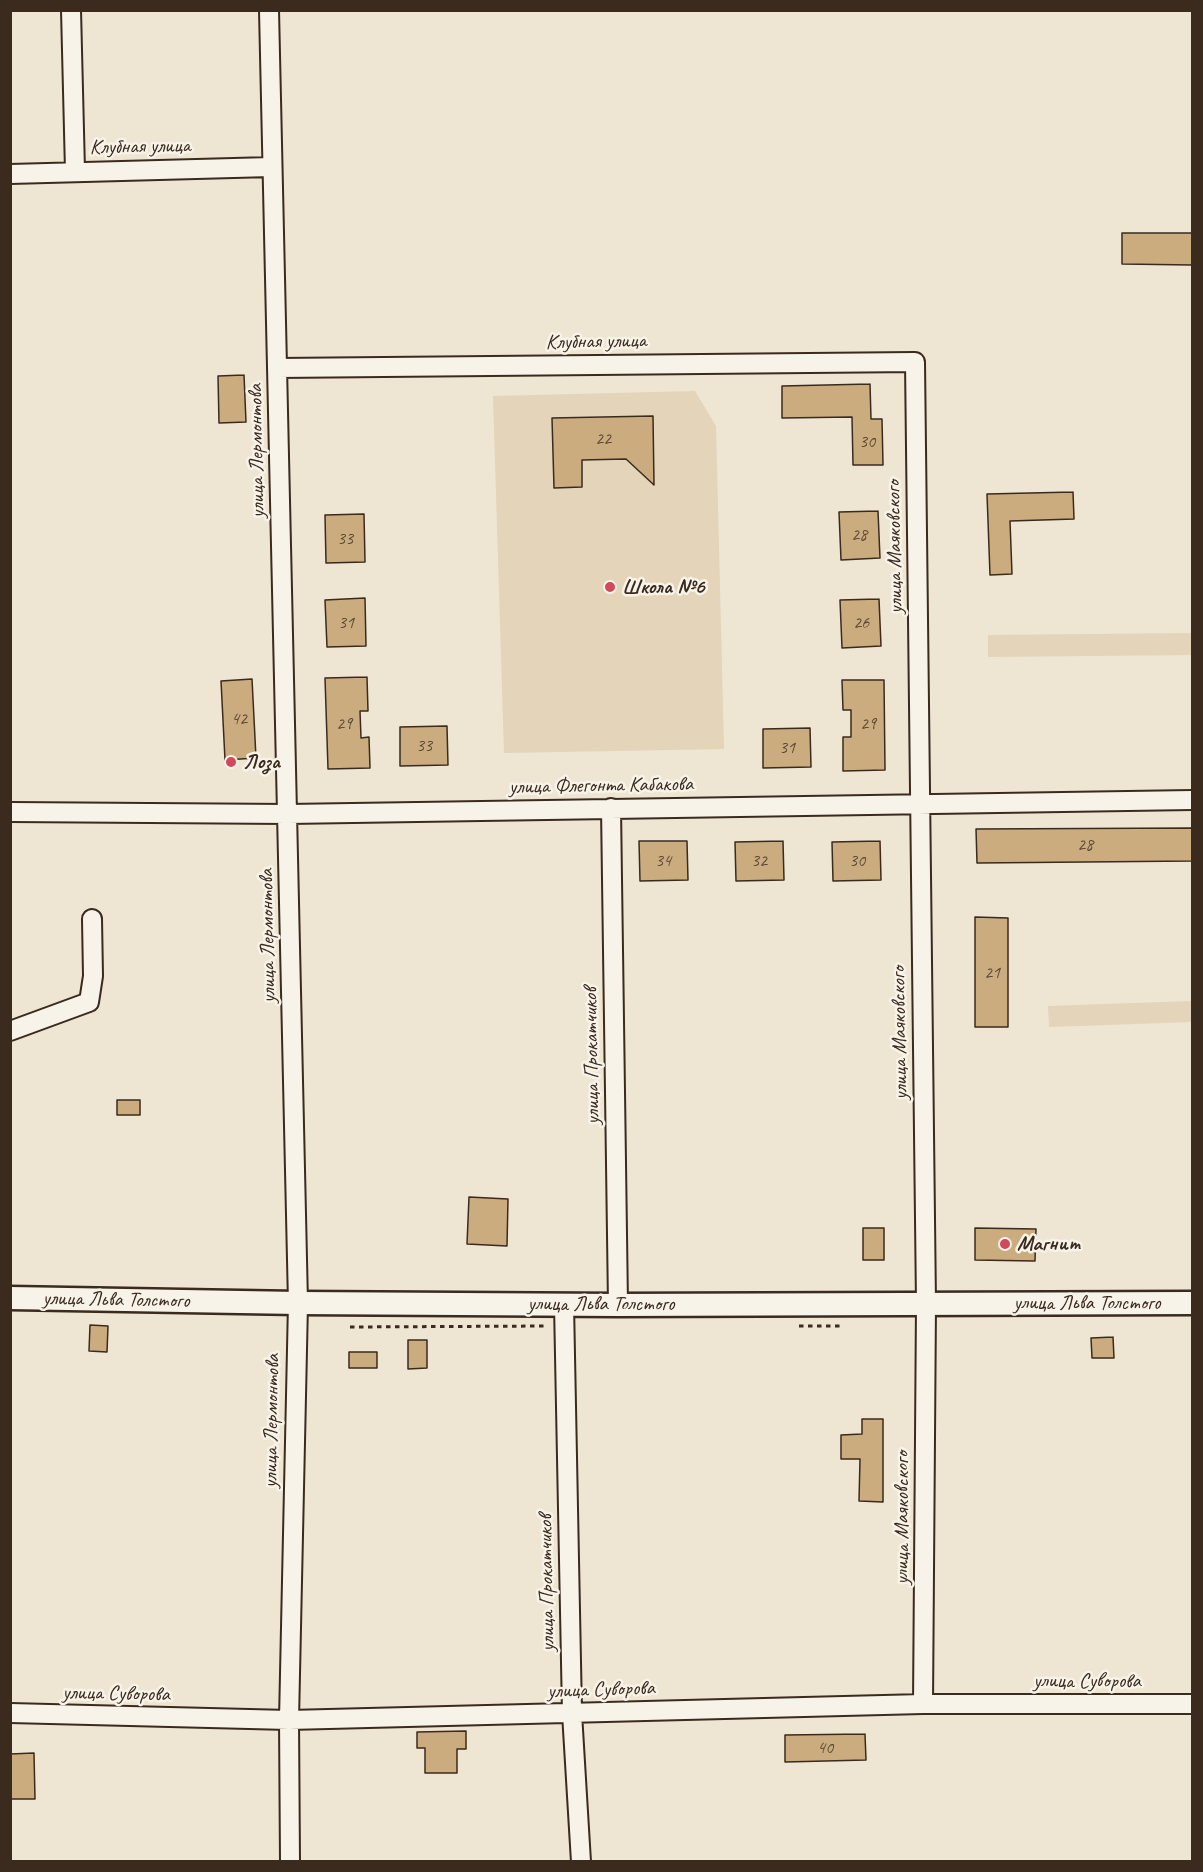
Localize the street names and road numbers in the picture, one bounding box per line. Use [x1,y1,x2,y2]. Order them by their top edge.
street label: Клубная улица [90,134,190,160]
street label: Клубная улица [546,329,646,355]
street label: улица Лермонтова [243,384,271,518]
street label: улица Маяковского [881,480,909,614]
street label: улица Флегонта Кабакова [509,772,693,800]
street label: улица Лермонтова [254,869,282,1003]
street label: улица Маяковского [886,966,914,1100]
street label: улица Прокатчиков [578,987,606,1125]
street label: улица Льва Толстого [42,1286,190,1314]
street label: улица Льва Толстого [1014,1290,1160,1316]
street label: улица Льва Толстого [528,1291,674,1317]
street label: улица Лермонтова [258,1354,286,1488]
street label: улица Маяковского [889,1451,915,1585]
street label: улица Прокатчиков [533,1514,561,1652]
street label: улица Суворова [1033,1668,1141,1694]
street label: улица Суворова [547,1676,655,1704]
street label: улица Суворова [62,1680,170,1708]

